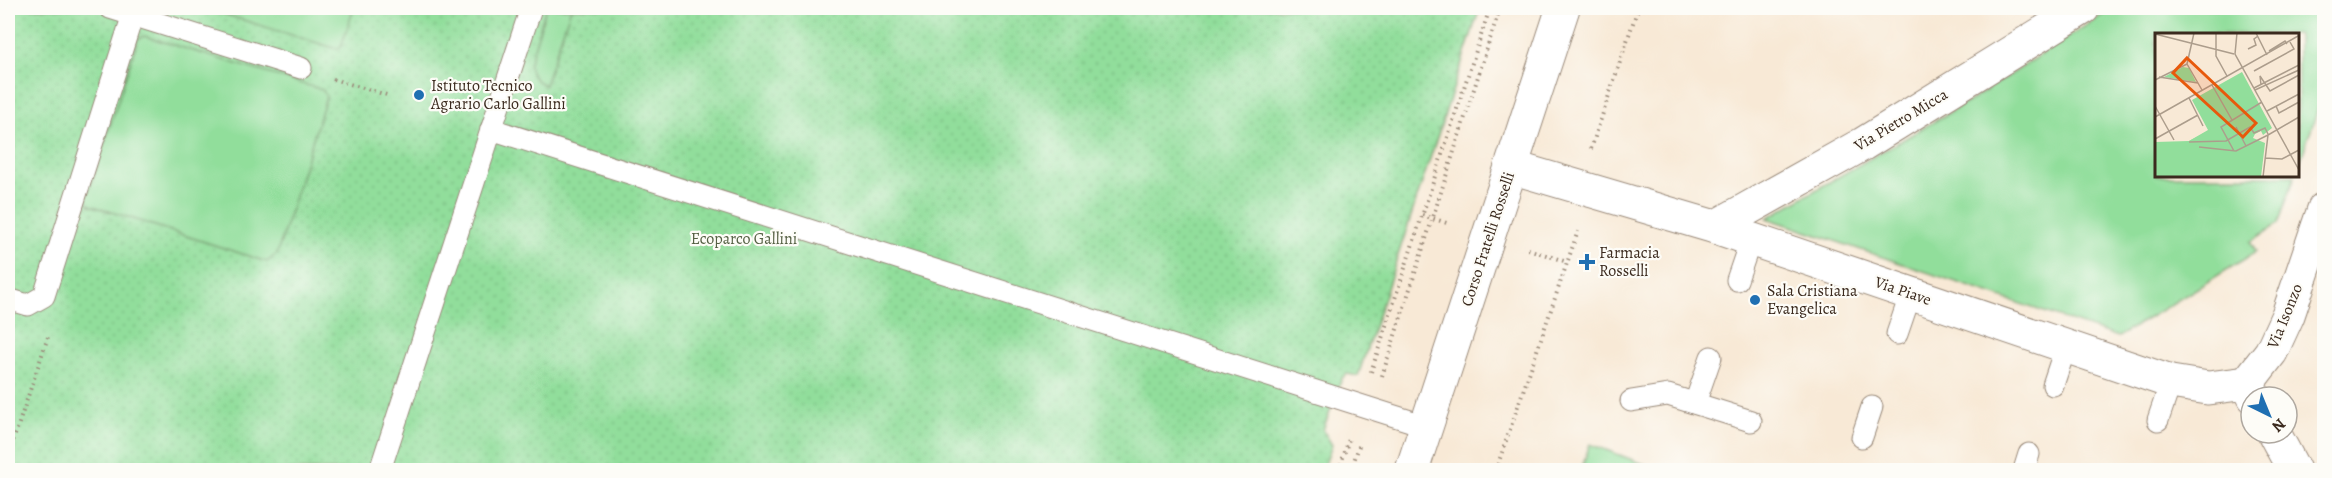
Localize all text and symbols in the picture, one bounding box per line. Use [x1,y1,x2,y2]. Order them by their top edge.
inset map [2155,33,2299,177]
place label: Istituto Tecnico Agrario Carlo Gallini [430,75,566,115]
street label: Via Pietro Micca [1849,83,1952,157]
marker: Istituto Tecnico Agrario Carlo Gallini [412,88,426,102]
street label: Corso Fratelli Rosselli [1456,169,1520,309]
park label: Ecoparco Gallini [691,228,797,250]
place label: Farmacia Rosselli [1599,242,1660,282]
marker: Farmacia Rosselli [1580,255,1594,269]
street label: Via Piave [1871,271,1934,311]
place label: Sala Cristiana Evangelica [1767,280,1858,320]
street label: Via Isonzo [2262,280,2308,353]
marker: Sala Cristiana Evangelica [1748,293,1762,307]
north arrow [2239,385,2299,445]
text: N [2267,413,2290,437]

